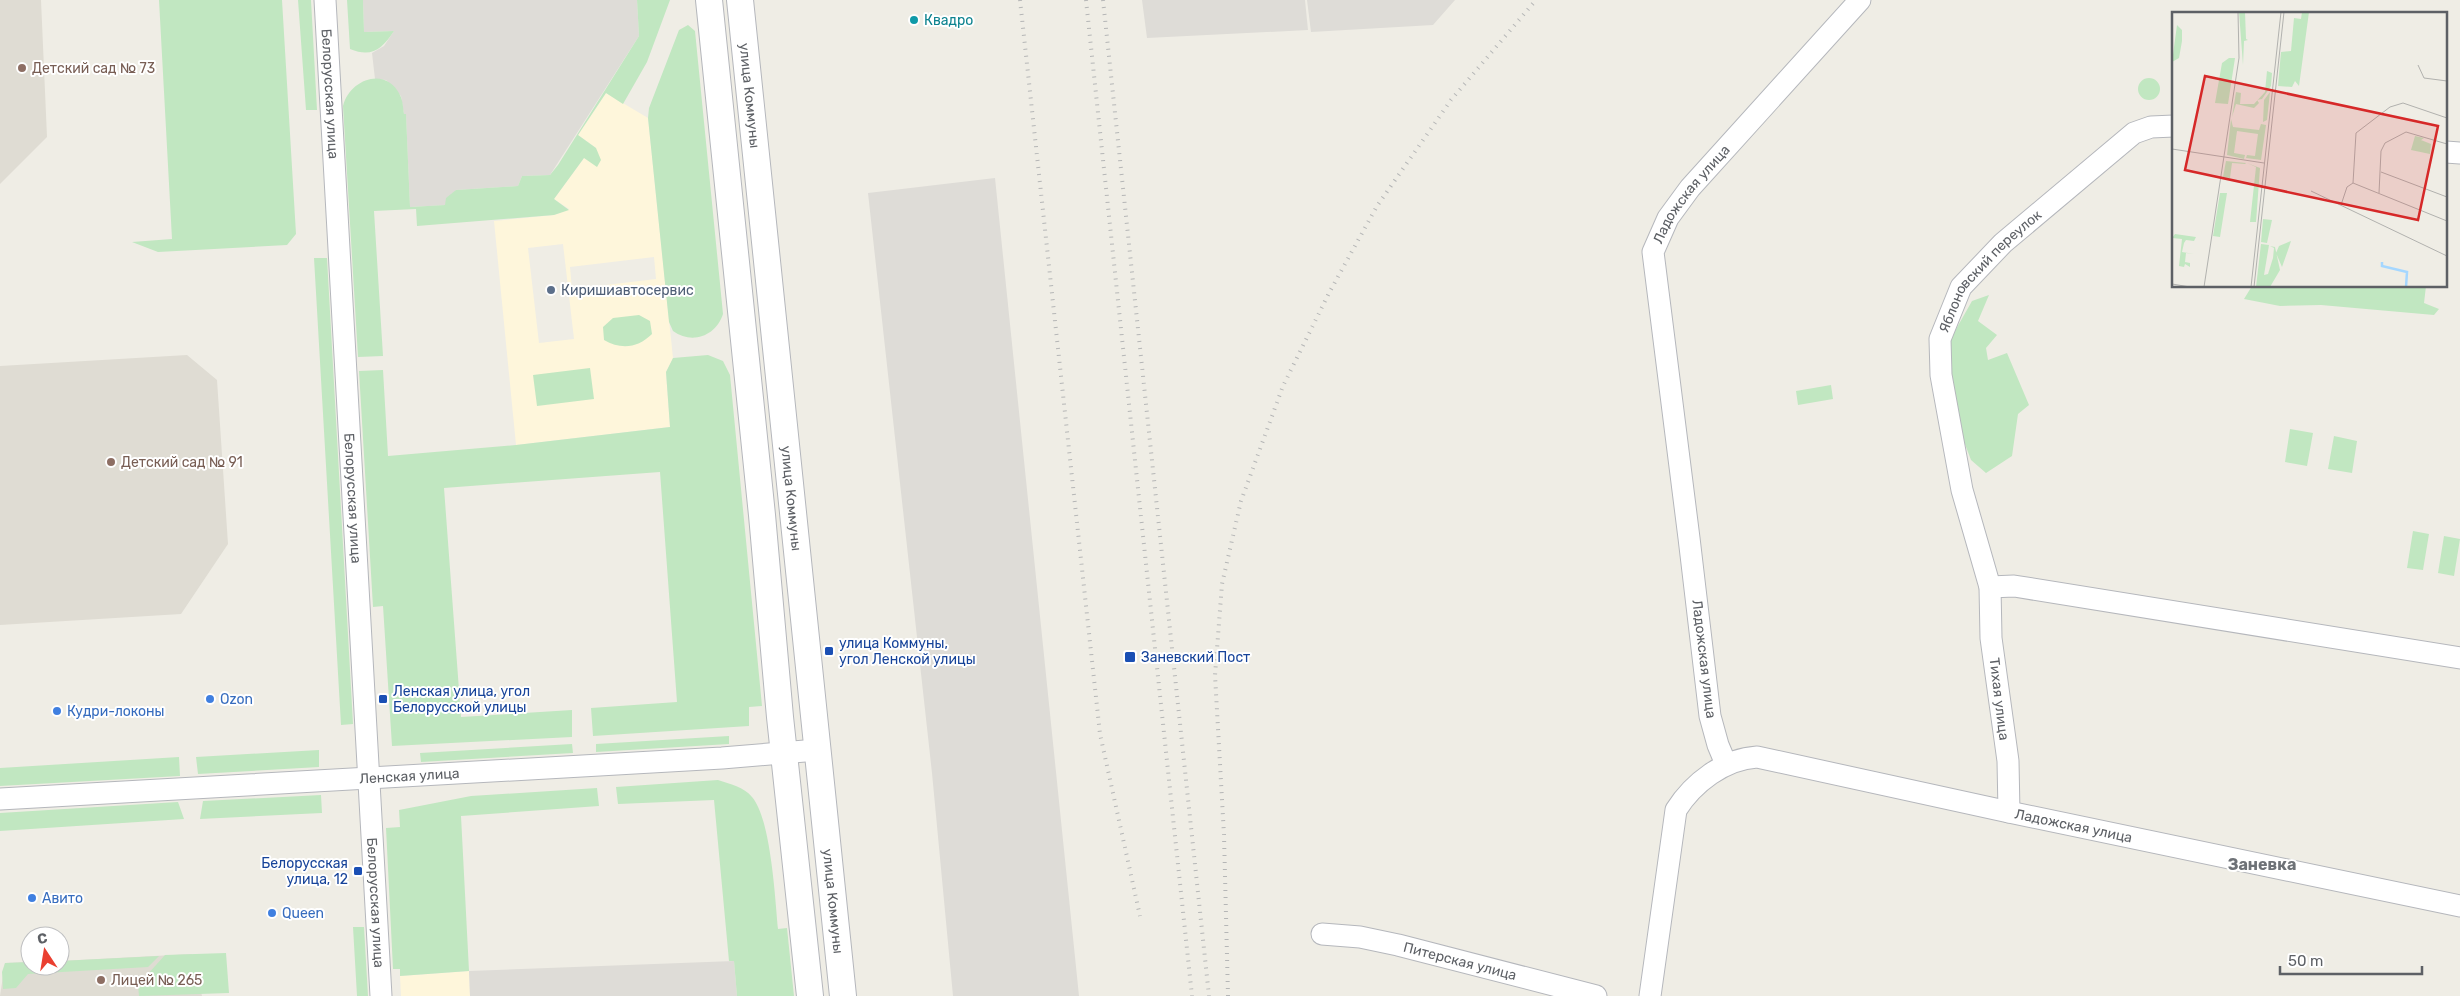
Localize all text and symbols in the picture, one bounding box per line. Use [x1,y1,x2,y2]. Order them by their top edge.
place label: Квадро [924,12,973,29]
inset map [2172,12,2448,288]
marker: Квадро [908,14,920,26]
street label: Белорусская улица [318,28,342,159]
street label: улица Коммуны [736,42,764,149]
place label: Детский сад № 73 [32,60,155,77]
marker: Детский сад № 73 [16,62,28,74]
street label: Ладожская улица [1649,141,1733,246]
street label: Яблоновский переулок [1935,206,2045,335]
place label: Киришиавтосервис [561,282,694,299]
marker: Киришиавтосервис [545,284,557,296]
street label: Белорусская улица [341,433,365,564]
street label: улица Коммуны [778,445,805,552]
place label: Детский сад № 91 [121,454,243,471]
marker: Детский сад № 91 [105,456,117,468]
street label: Ладожская улица [1688,599,1720,719]
place label: улица Коммуны, угол Ленской улицы [839,635,976,668]
marker: улица Коммуны, угол Ленской улицы [823,645,835,657]
place label: Заневский Пост [1141,649,1250,666]
marker: Заневский Пост [1123,650,1137,664]
street label: Тихая улица [1985,657,2013,741]
place label: Ленская улица, угол Белорусской улицы [393,683,530,716]
place label: Ozon [220,691,253,708]
marker: Ozon [204,693,216,705]
marker: Ленская улица, угол Белорусской улицы [377,693,389,705]
place label: Кудри-локоны [67,703,164,720]
marker: Кудри-локоны [51,705,63,717]
street label: Ленская улица [359,764,460,787]
street label: Ладожская улица [2013,805,2134,846]
street label: Белорусская улица [364,837,388,968]
street label: улица Коммуны [819,848,847,955]
place label: Белорусская улица, 12 [261,855,348,888]
district label: Заневка [2228,855,2296,874]
marker: Белорусская улица, 12 [352,865,364,877]
place label: Авито [42,890,83,907]
marker: Авито [26,892,38,904]
place label: Queen [282,905,324,922]
marker: Queen [266,907,278,919]
north arrow [20,926,70,976]
text: С [36,929,49,948]
street label: Питерская улица [1402,938,1518,984]
scale bar [2280,944,2422,976]
text: 50 m [2288,952,2323,970]
place label: Лицей № 265 [111,972,202,989]
marker: Лицей № 265 [95,974,107,986]

